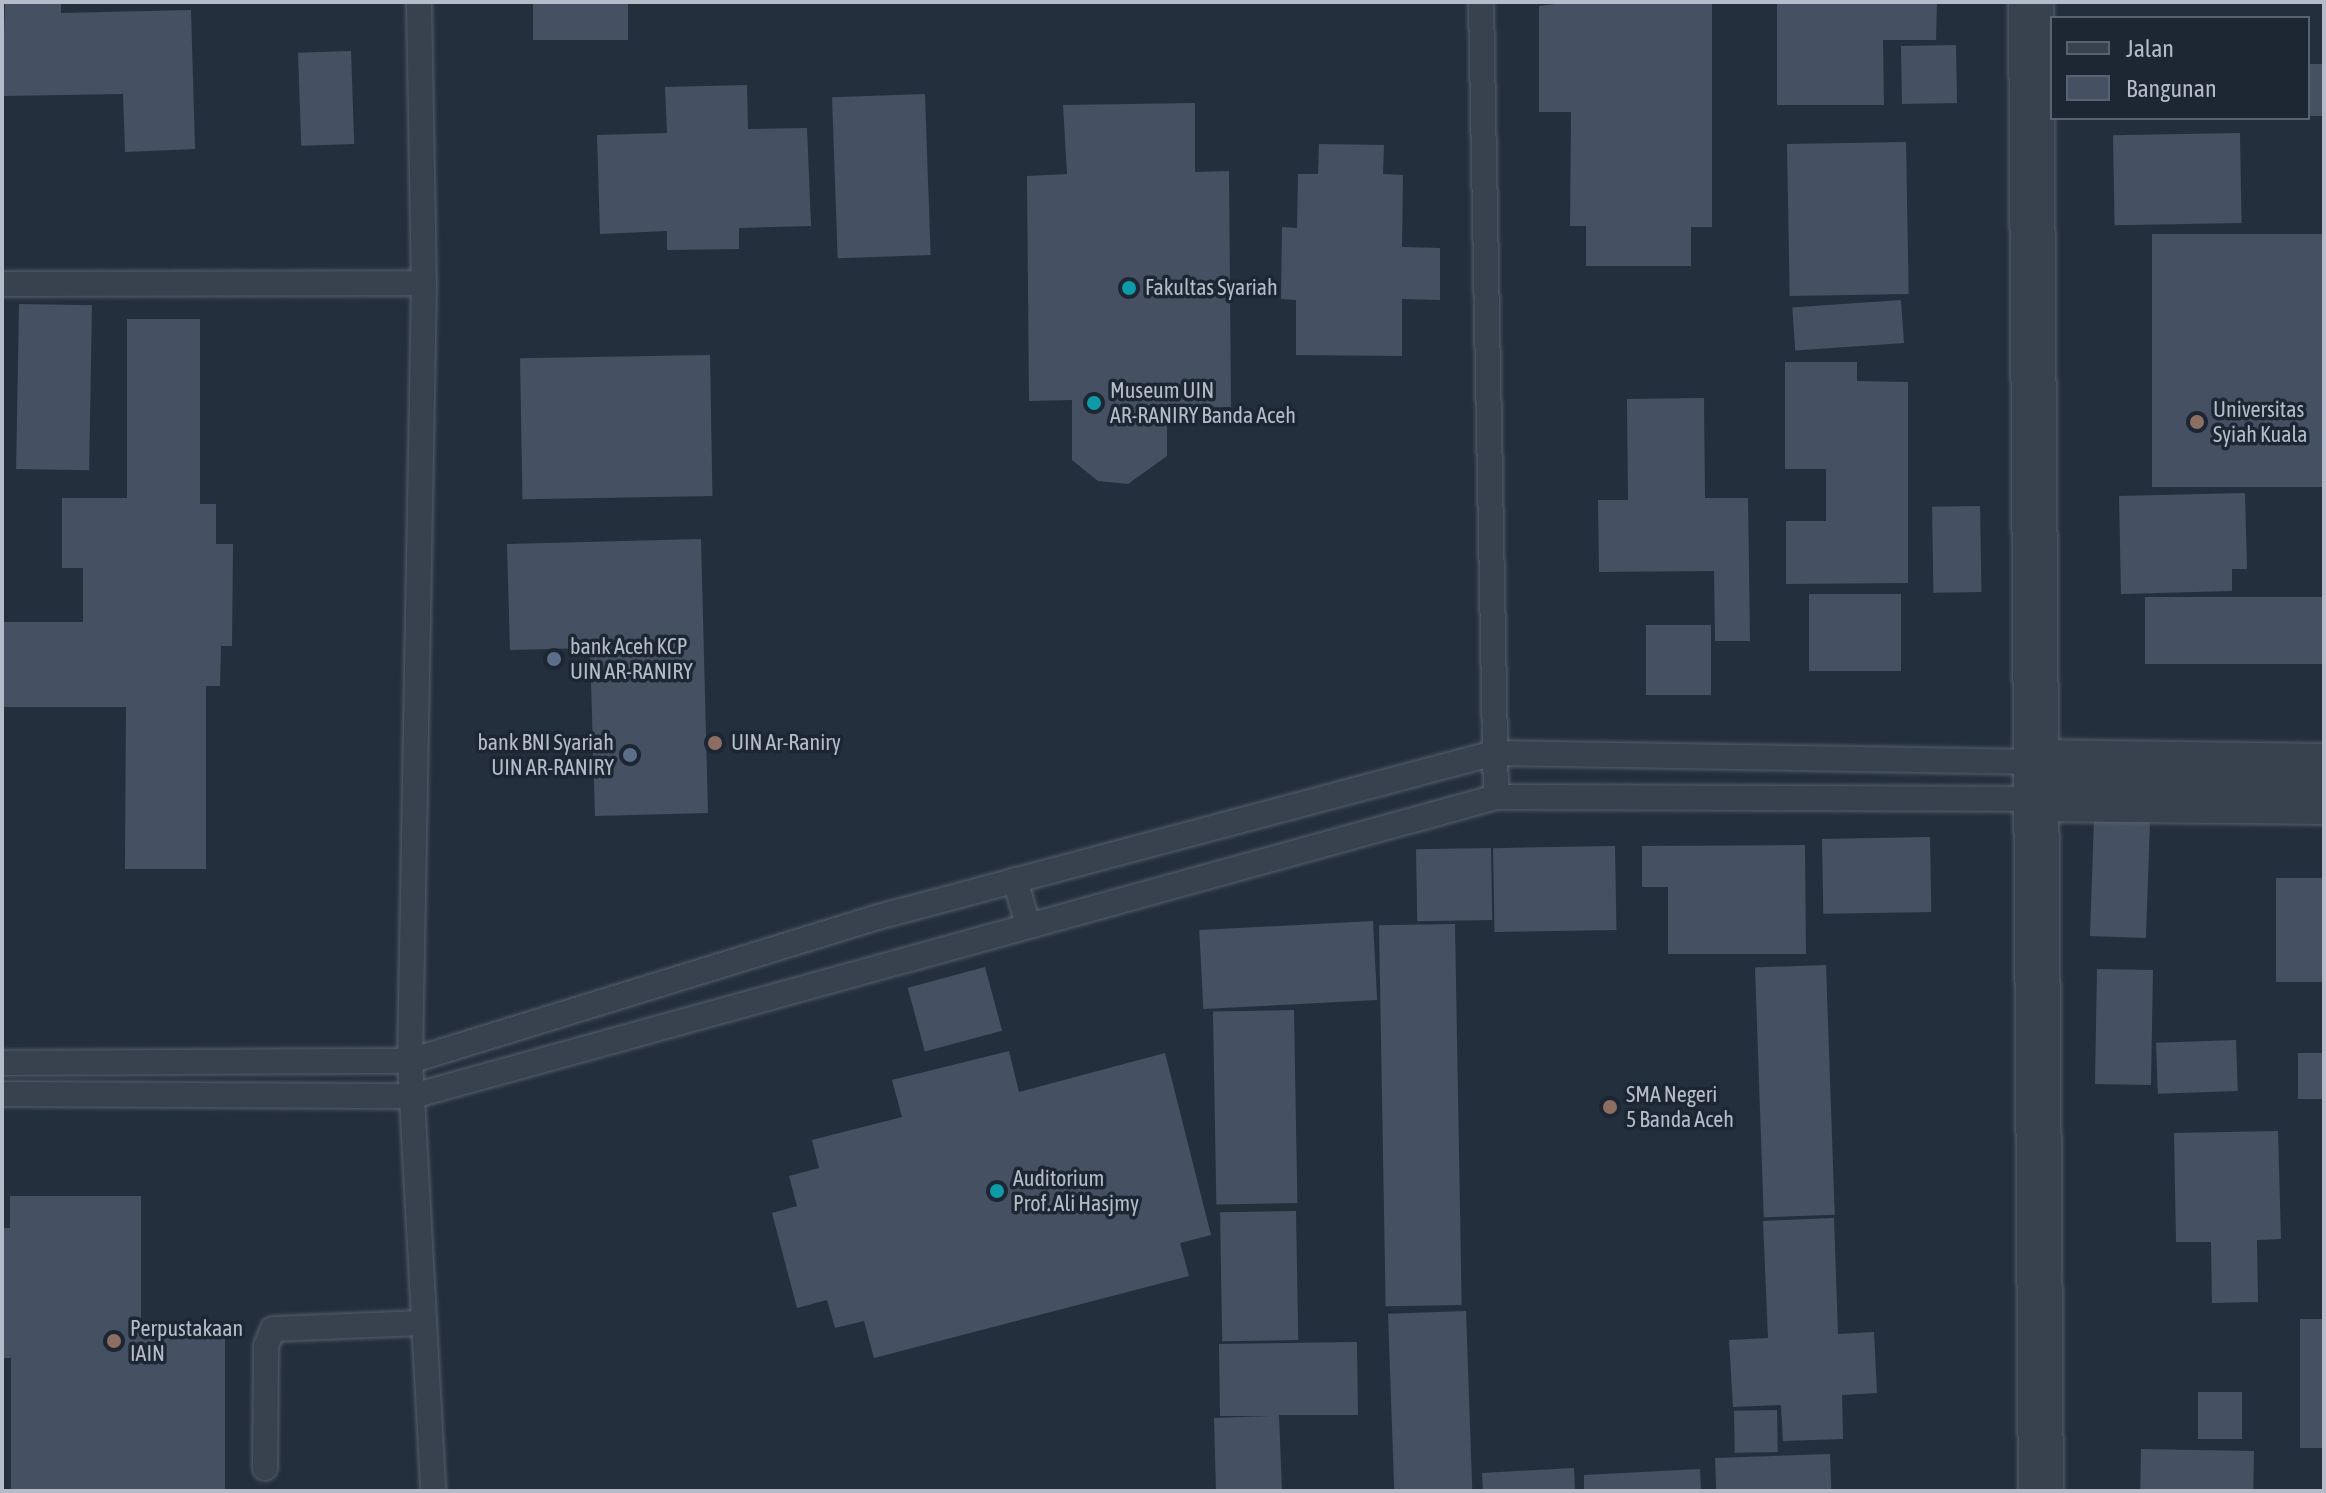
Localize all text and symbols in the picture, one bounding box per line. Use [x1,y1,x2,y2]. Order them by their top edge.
legend [2050,16,2310,120]
text: Jalan [2126,35,2174,62]
text: Bangunan [2126,75,2217,102]
place label: Fakultas Syariah [1145,275,1278,301]
marker: Fakultas Syariah [1120,279,1138,297]
place label: Museum UIN AR-RANIRY Banda Aceh [1110,377,1296,428]
marker: Museum UIN AR-RANIRY Banda Aceh [1085,394,1103,412]
place label: Universitas Syiah Kuala [2213,396,2308,448]
marker: Universitas Syiah Kuala [2188,413,2206,431]
place label: bank Aceh KCP UIN AR-RANIRY [570,633,693,684]
marker: bank Aceh KCP UIN AR-RANIRY [545,650,563,668]
place label: bank BNI Syariah UIN AR-RANIRY [477,729,614,780]
place label: UIN Ar-Raniry [731,730,841,756]
marker: UIN Ar-Raniry [706,734,724,752]
marker: bank BNI Syariah UIN AR-RANIRY [621,746,639,764]
place label: SMA Negeri 5 Banda Aceh [1626,1081,1734,1132]
marker: SMA Negeri 5 Banda Aceh [1601,1098,1619,1116]
place label: Auditorium Prof. Ali Hasjmy [1013,1165,1139,1216]
marker: Auditorium Prof. Ali Hasjmy [988,1182,1006,1200]
place label: Perpustakaan IAIN [130,1315,243,1366]
marker: Perpustakaan IAIN [105,1332,123,1350]

